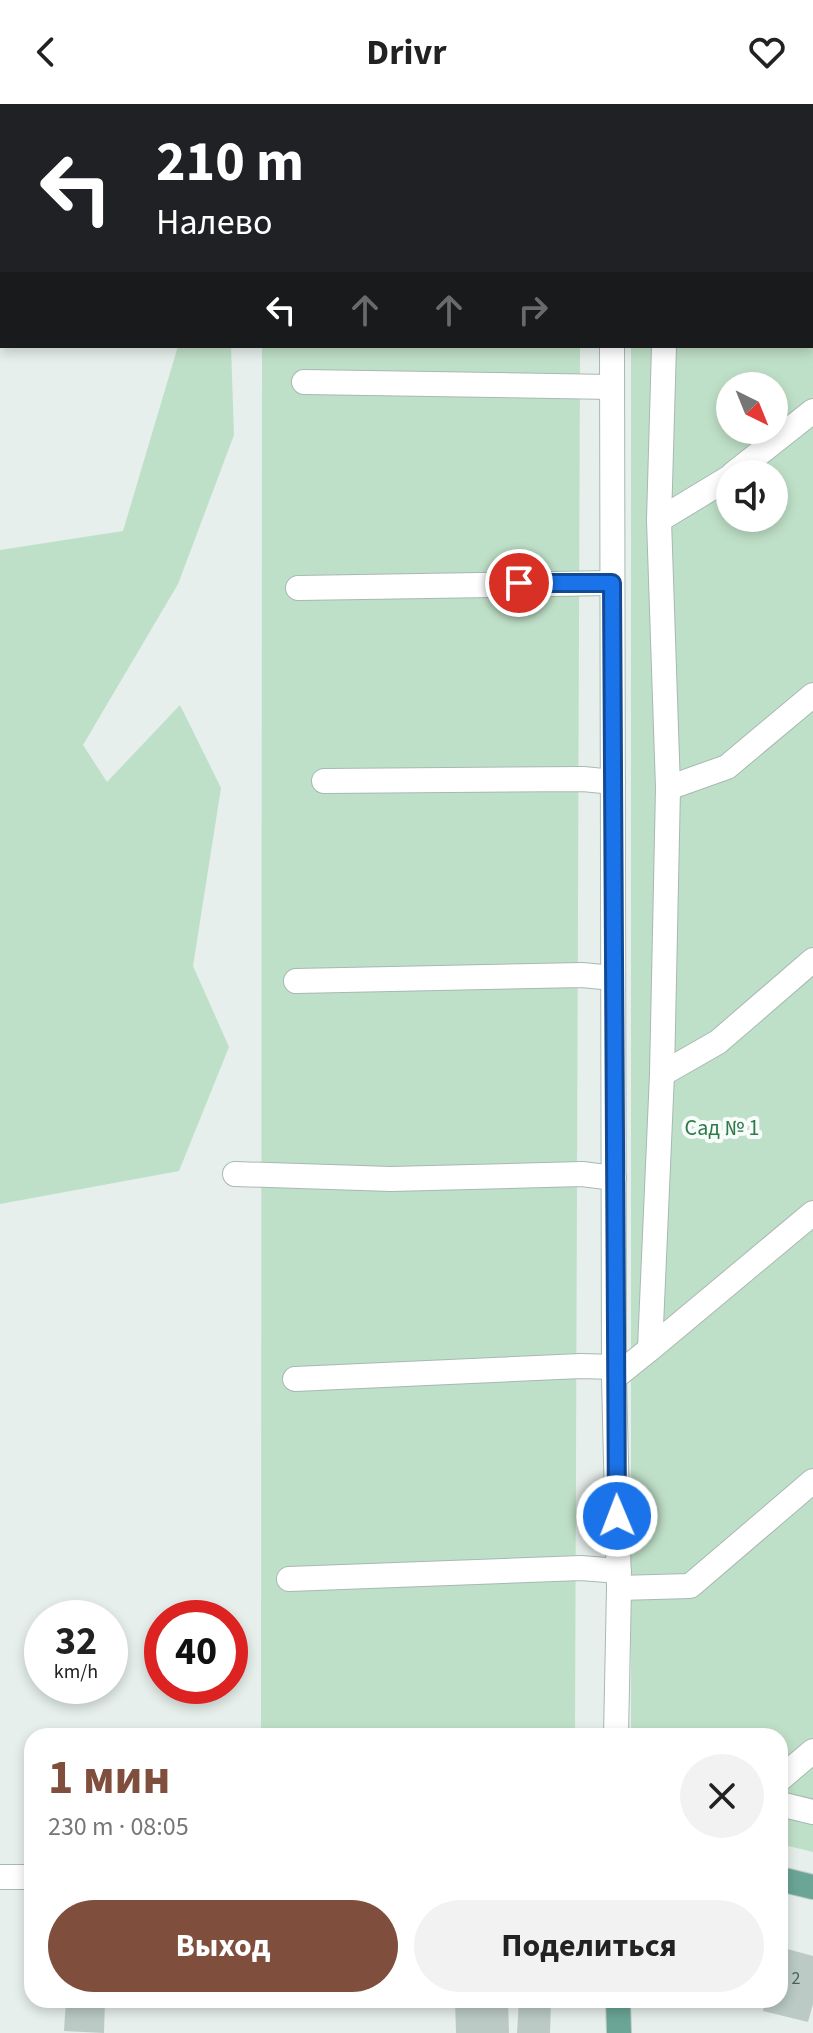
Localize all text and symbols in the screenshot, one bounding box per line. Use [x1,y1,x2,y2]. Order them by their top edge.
text: Drivr [366,27,447,78]
icon: back [24,30,68,74]
icon: heart [745,30,789,74]
text: 210 m [156,123,304,202]
icon: left [24,136,128,240]
text: Налево [156,197,272,248]
icon: left [259,288,303,332]
icon: ahead [343,288,387,332]
icon: ahead [427,288,471,332]
icon: right [511,288,555,332]
north arrow [716,372,788,444]
map controls [716,372,788,532]
button: sound [716,460,788,532]
pin [485,549,553,617]
icon: arrive [497,561,541,605]
park label: Сад № 1 [685,1112,759,1144]
position arrow [575,1474,659,1558]
speed limit sign: 40 [144,1600,248,1704]
text: 32 [55,1613,97,1670]
text: km/h [54,1658,98,1686]
text: 1 мин [48,1744,171,1812]
button: close [680,1754,764,1838]
text: 230 m · 08:05 [48,1808,189,1845]
button: Выход [48,1900,398,1992]
button: Поделиться [414,1900,764,1992]
house number: 2 [792,1966,801,1991]

